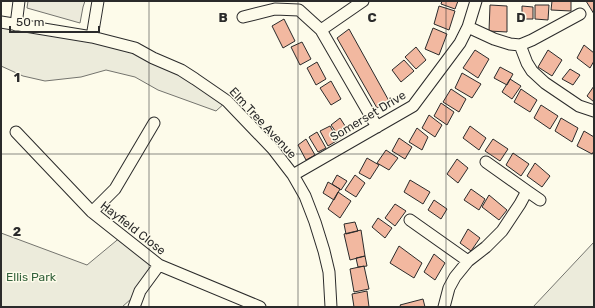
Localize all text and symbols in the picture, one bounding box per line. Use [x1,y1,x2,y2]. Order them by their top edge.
scale bar [10,8,99,34]
text: B [218,10,228,25]
text: C [367,10,377,25]
text: D [516,10,526,25]
text: 50 m [16,15,44,29]
text: 1 [14,70,20,85]
street label: Elm Tree Avenue [227,85,300,162]
street label: Somerset Drive [328,88,409,144]
street label: Hayfield Close [98,198,169,258]
text: 2 [13,224,21,239]
park label: Ellis Park [6,270,57,284]

